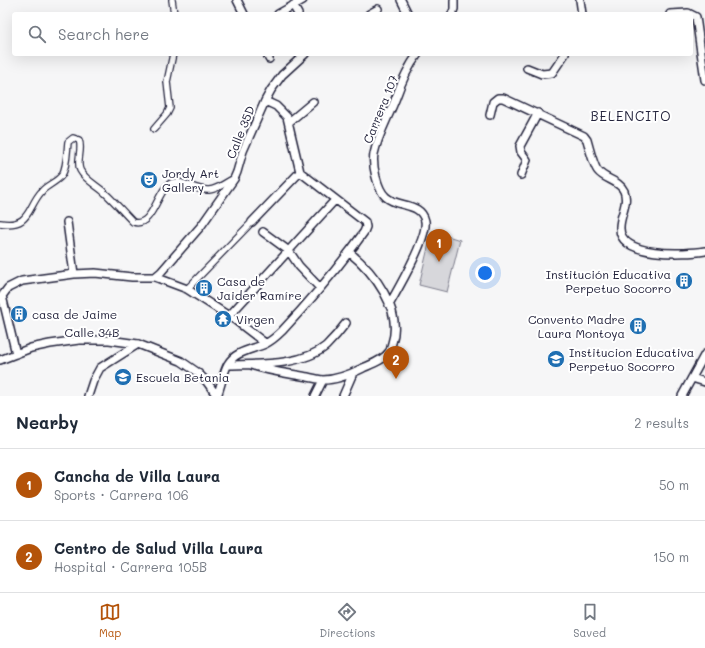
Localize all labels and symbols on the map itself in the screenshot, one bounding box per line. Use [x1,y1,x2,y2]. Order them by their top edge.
street label: Carrera 107 [359,72,401,146]
street label: Calle 35D [222,103,258,161]
district label: BELENCITO [591,107,671,124]
place label: Jordy Art Gallery [162,165,219,195]
theatre icon: Jordy Art Gallery [139,170,159,190]
pin: 1 [426,229,452,262]
your location [475,263,495,283]
place label: Institución Educativa Perpetuo Socorro [546,266,671,296]
building icon: Institución Educativa Perpetuo Socorro [674,271,694,291]
place label: Casa de Jaider Ramíre [217,273,302,303]
building icon: Casa de Jaider Ramíre [194,278,214,298]
building icon: casa de Jaime [9,304,29,324]
place label: casa de Jaime [32,306,117,322]
temple icon: Virgen [213,309,233,329]
place label: Virgen [236,311,274,327]
place label: Convento Madre Laura Montoya [528,311,625,341]
building icon: Convento Madre Laura Montoya [628,316,648,336]
street label: Calle 34B [65,324,119,340]
place label: Institucion Educativa Perpetuo Socorro [569,344,694,374]
pin: 2 [383,346,409,379]
school or university icon: Institucion Educativa Perpetuo Socorro [546,349,566,369]
school or university icon: Escuela Betania [113,367,133,387]
place label: Escuela Betania [136,369,230,385]

